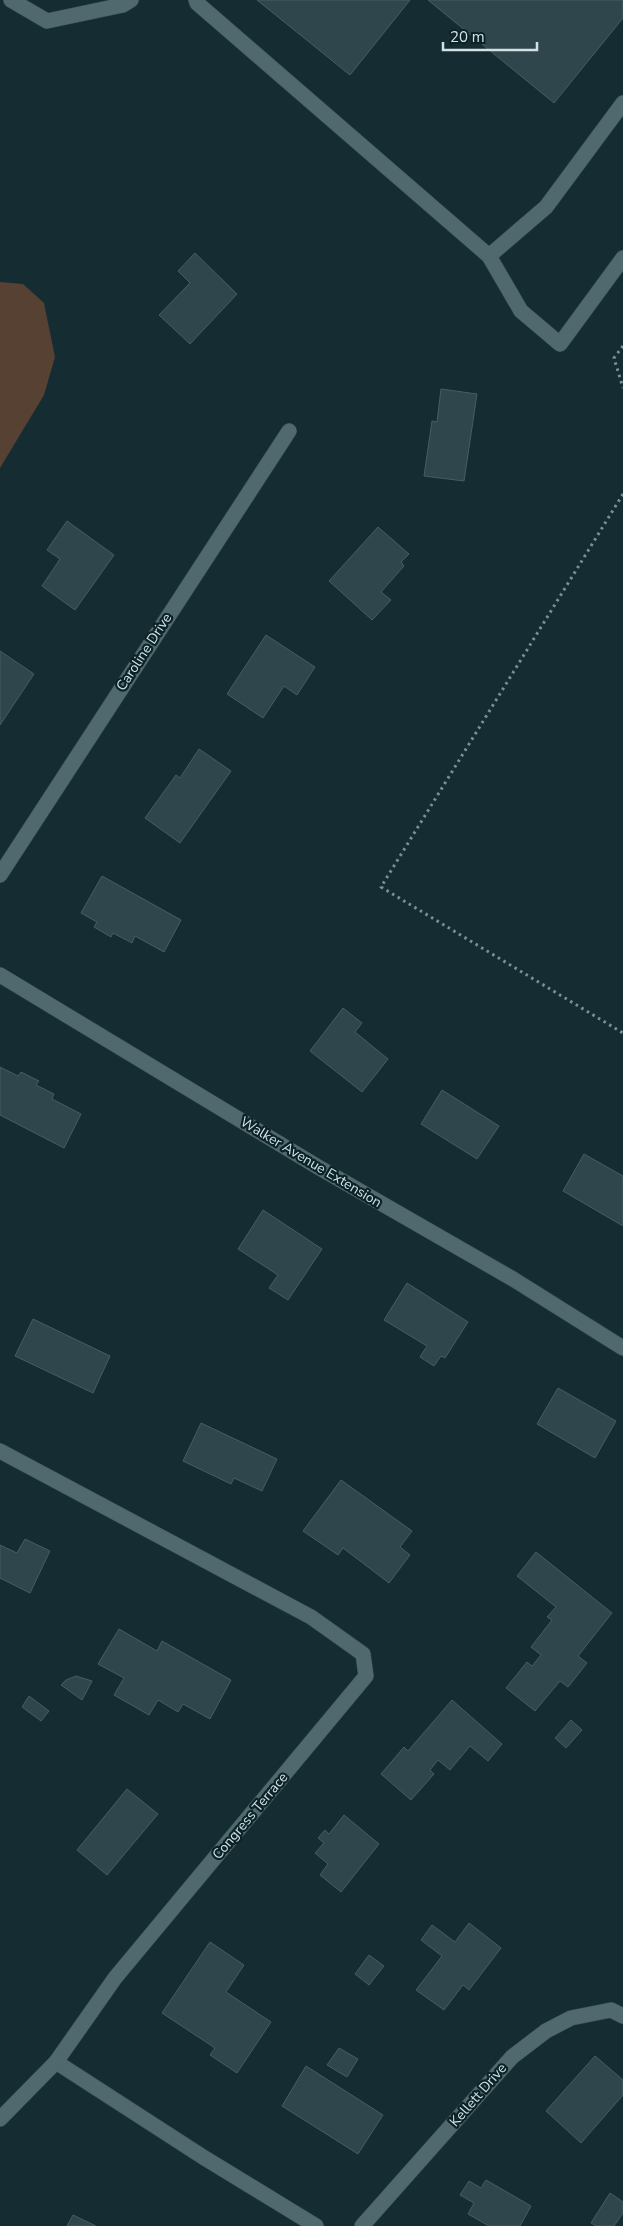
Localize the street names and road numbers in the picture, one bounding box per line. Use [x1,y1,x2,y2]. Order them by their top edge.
street label: Caroline Drive [112,610,176,694]
street label: Walker Avenue Extension [237,1112,385,1212]
street label: Congress Terrace [208,1768,292,1864]
street label: Kellett Drive [445,2059,511,2131]

